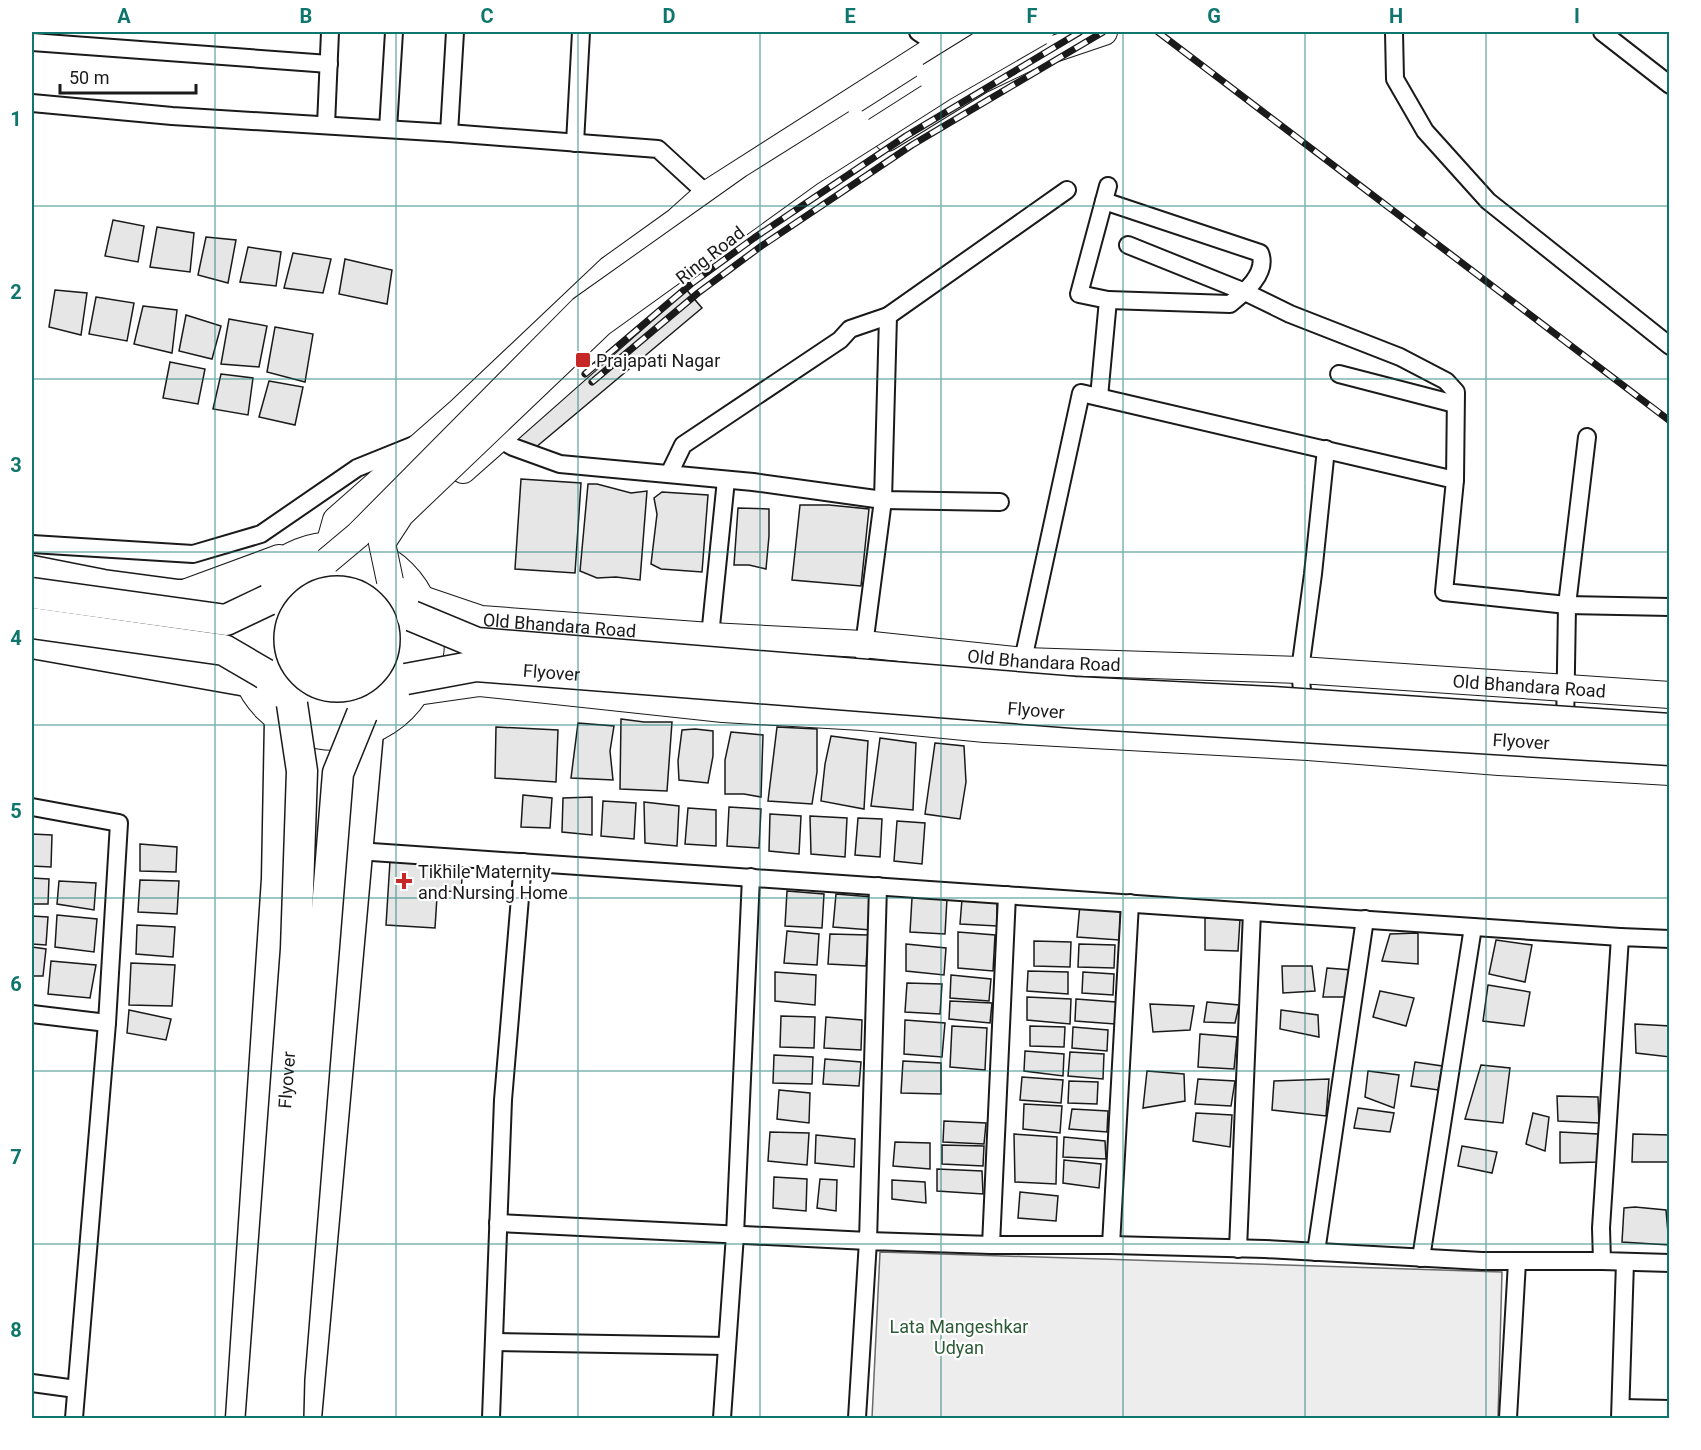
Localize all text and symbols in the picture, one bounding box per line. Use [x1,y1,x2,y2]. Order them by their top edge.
text: A [117,4,131,28]
text: B [300,4,312,28]
text: C [480,4,494,28]
text: D [663,4,676,28]
text: E [844,4,856,28]
text: F [1027,4,1038,28]
text: G [1207,4,1221,28]
text: H [1389,4,1403,28]
text: I [1574,4,1580,28]
scale bar [60,57,196,95]
text: 50 m [69,67,109,88]
text: 1 [10,107,22,131]
street label: Ring Road [672,222,748,288]
text: 2 [10,280,22,304]
place label: Prajapati Nagar [596,350,720,371]
marker: Prajapati Nagar [574,351,592,369]
text: 3 [10,453,22,477]
street label: Old Bhandara Road [482,609,637,641]
text: 4 [10,626,22,650]
street label: Old Bhandara Road [966,645,1121,675]
street label: Flyover [522,659,581,685]
street label: Old Bhandara Road [1452,670,1607,701]
street label: Flyover [1007,697,1065,722]
street label: Flyover [1492,728,1550,753]
text: 5 [10,799,22,823]
place label: Tikhile Maternity and Nursing Home [418,861,568,903]
marker: Tikhile Maternity and Nursing Home [395,872,413,890]
text: 6 [10,972,22,996]
street label: Flyover [274,1051,299,1109]
text: 7 [10,1145,22,1169]
park label: Lata Mangeshkar Udyan [890,1316,1028,1358]
text: 8 [10,1318,22,1342]

